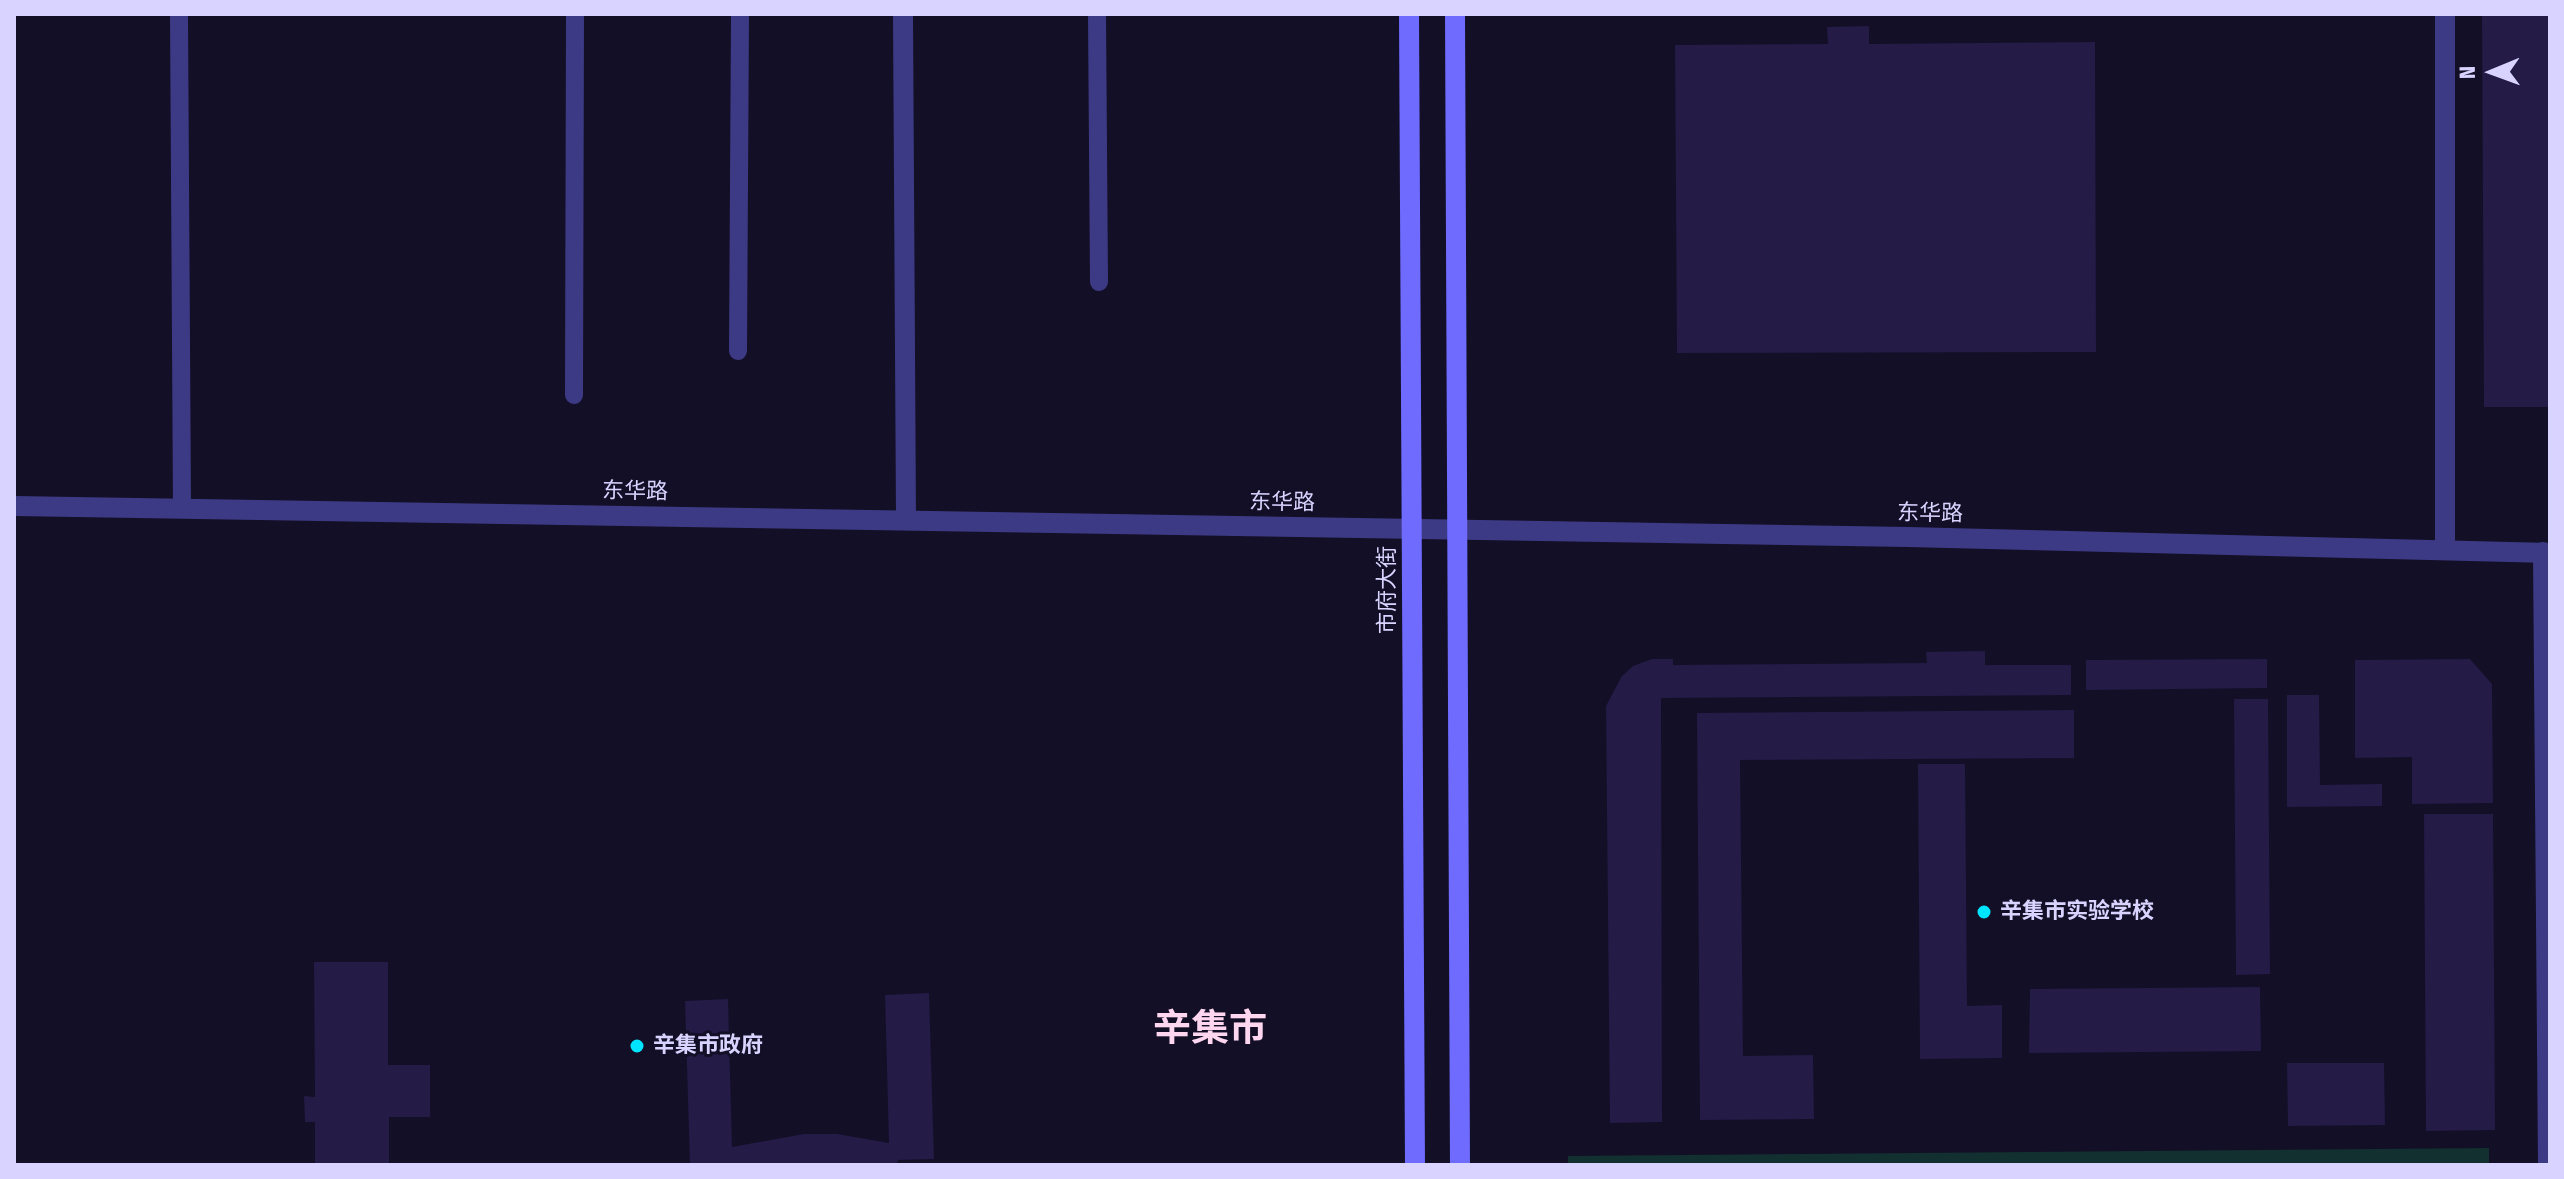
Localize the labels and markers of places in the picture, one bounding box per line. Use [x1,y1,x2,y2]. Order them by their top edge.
place label: 辛集市实验学校 [2000,899,2154,925]
marker: 辛集市实验学校 [1975,903,1993,921]
place label: 辛集市政府 [653,1033,763,1059]
marker: 辛集市政府 [628,1037,646,1055]

